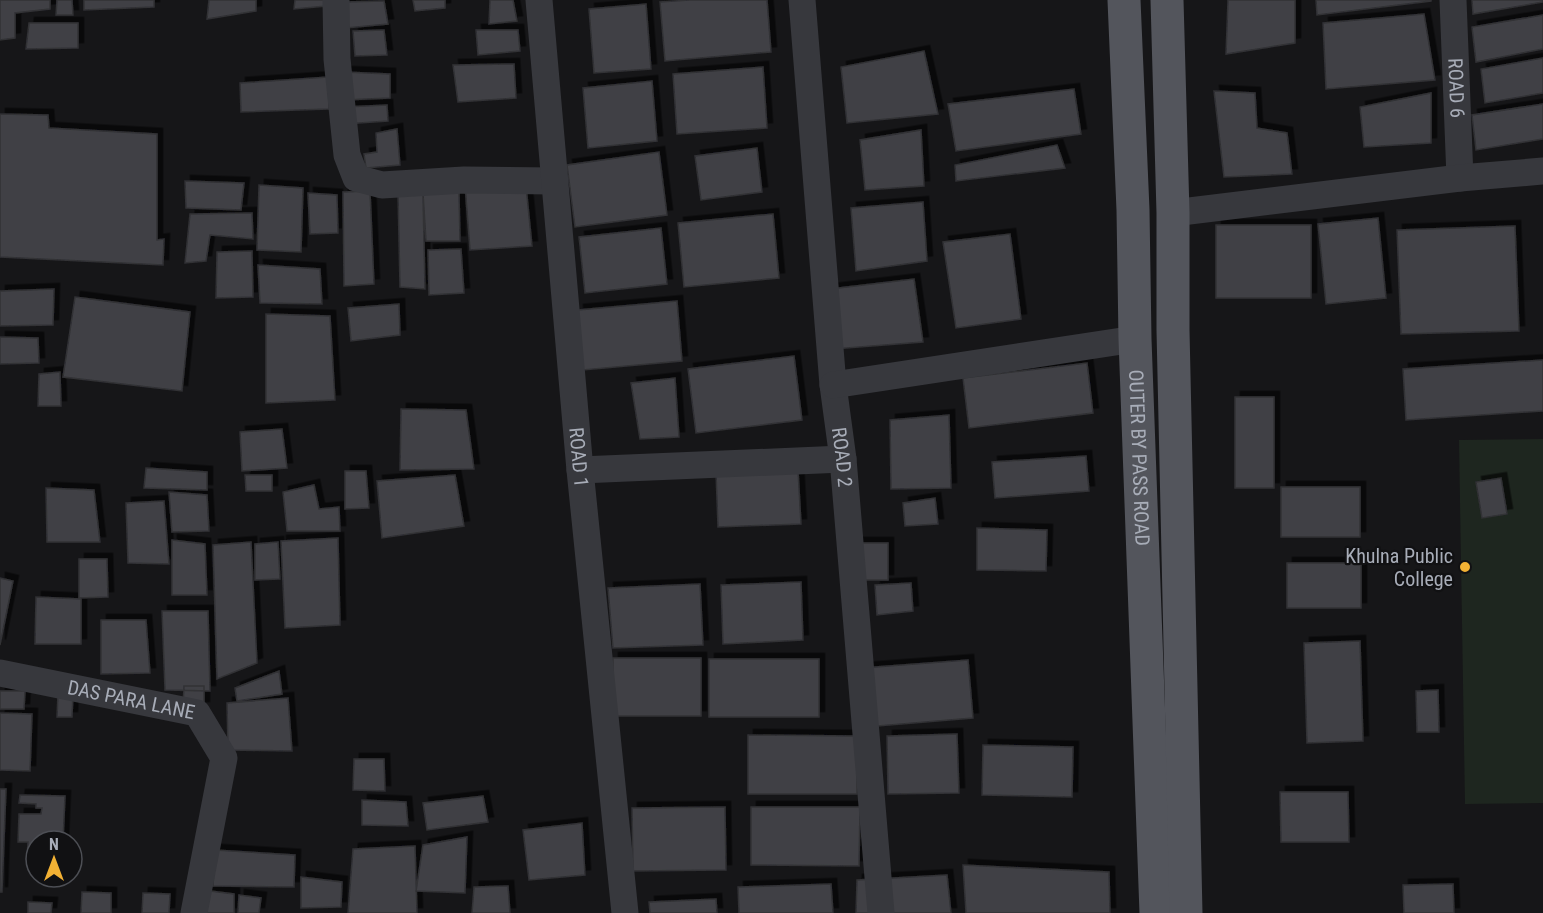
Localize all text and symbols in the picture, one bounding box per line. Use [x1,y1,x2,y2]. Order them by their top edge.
street label: ROAD 6 [1443,58,1470,118]
street label: OUTER BY PASS ROAD [1124,369,1155,546]
street label: ROAD 1 [564,426,594,488]
street label: ROAD 2 [827,426,857,488]
place label: Khulna Public College [1345,544,1453,591]
marker: Khulna Public College [1458,560,1472,574]
street label: DAS PARA LANE [66,675,197,724]
north arrow [24,829,84,889]
text: N [49,835,59,854]

